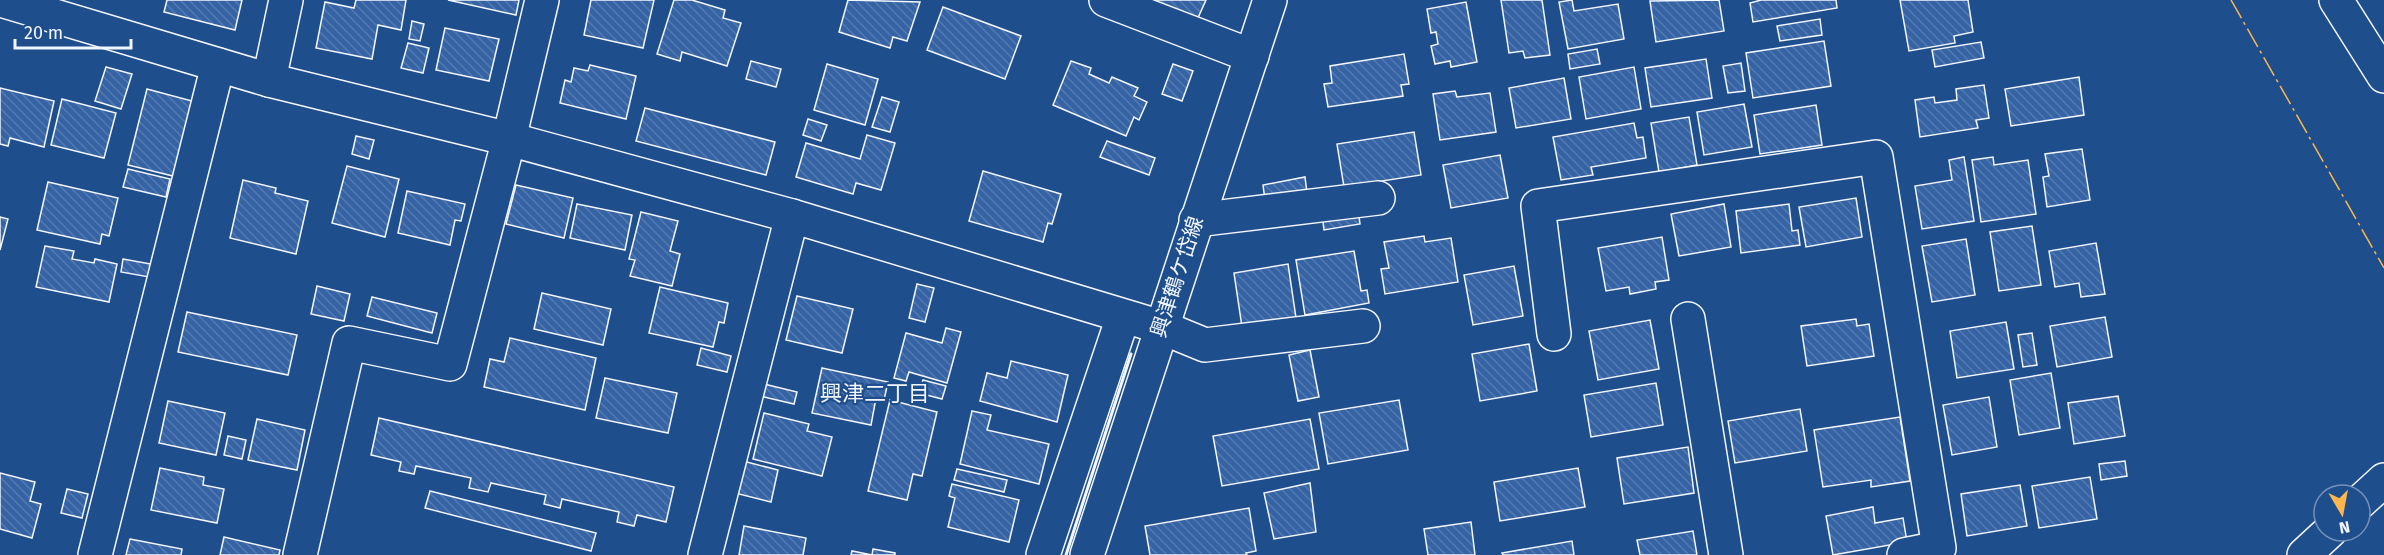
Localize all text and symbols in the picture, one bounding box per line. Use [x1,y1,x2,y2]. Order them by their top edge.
scale bar [15,12,130,50]
text: 20 m [24,22,63,44]
street label: 興津鶴ケ岱線 [1145,213,1209,341]
district label: 興津二丁目 [820,380,930,407]
north arrow [2312,483,2372,543]
text: N [2338,517,2351,538]

